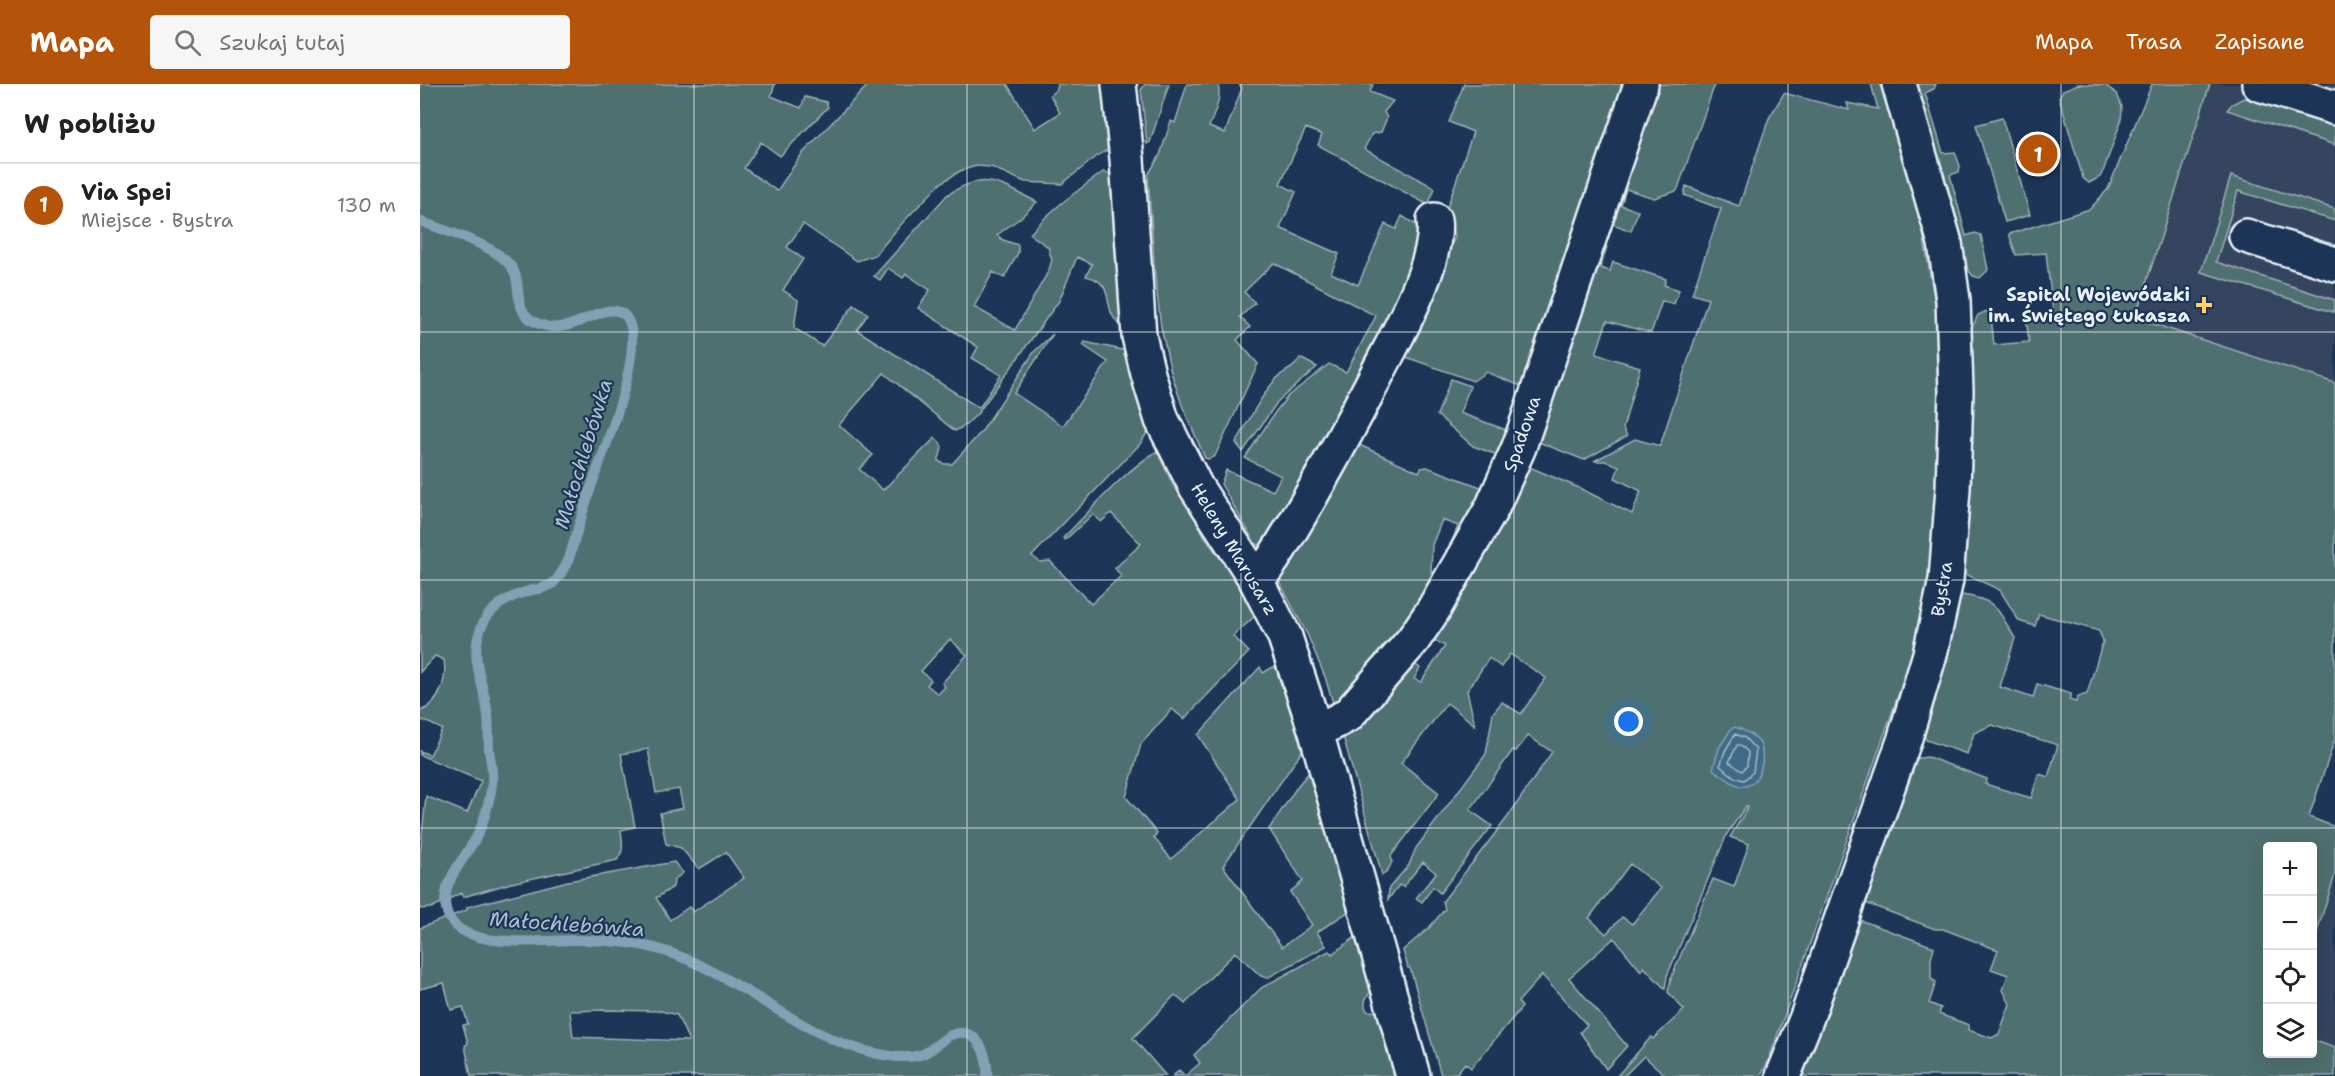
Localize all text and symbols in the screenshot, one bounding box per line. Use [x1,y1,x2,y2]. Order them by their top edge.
search box [150,15,570,69]
text: Mapa [30,23,114,61]
icon: search [171,26,204,59]
text: Szukaj tutaj [219,28,345,57]
text: Mapa [2035,28,2093,56]
text: Trasa [2126,28,2182,56]
text: Zapisane [2215,28,2305,56]
text: W pobliżu [24,106,156,141]
pin: 1 [2018,132,2058,176]
text: Via Spei [81,178,172,207]
text: 1 [39,192,48,218]
text: 130 m [337,192,396,218]
text: Miejsce · Bystra [81,207,233,233]
place label: Szpital Wojewódzki im. Świętego Łukasza [1988,283,2191,328]
marker: Szpital Wojewódzki im. Świętego Łukasza [2195,296,2213,314]
water label: Małochlebówka [548,376,618,532]
street label: Spadowa [1498,393,1546,475]
street label: Heleny Marusarz [1185,478,1283,620]
street label: Bystra [1926,560,1958,618]
your location [1614,707,1643,736]
map controls [2263,842,2317,1058]
button: + [2263,842,2317,896]
button: − [2263,896,2317,950]
water label: Małochlebówka [489,906,645,942]
button: locate [2263,950,2317,1004]
button: layers [2263,1004,2317,1058]

